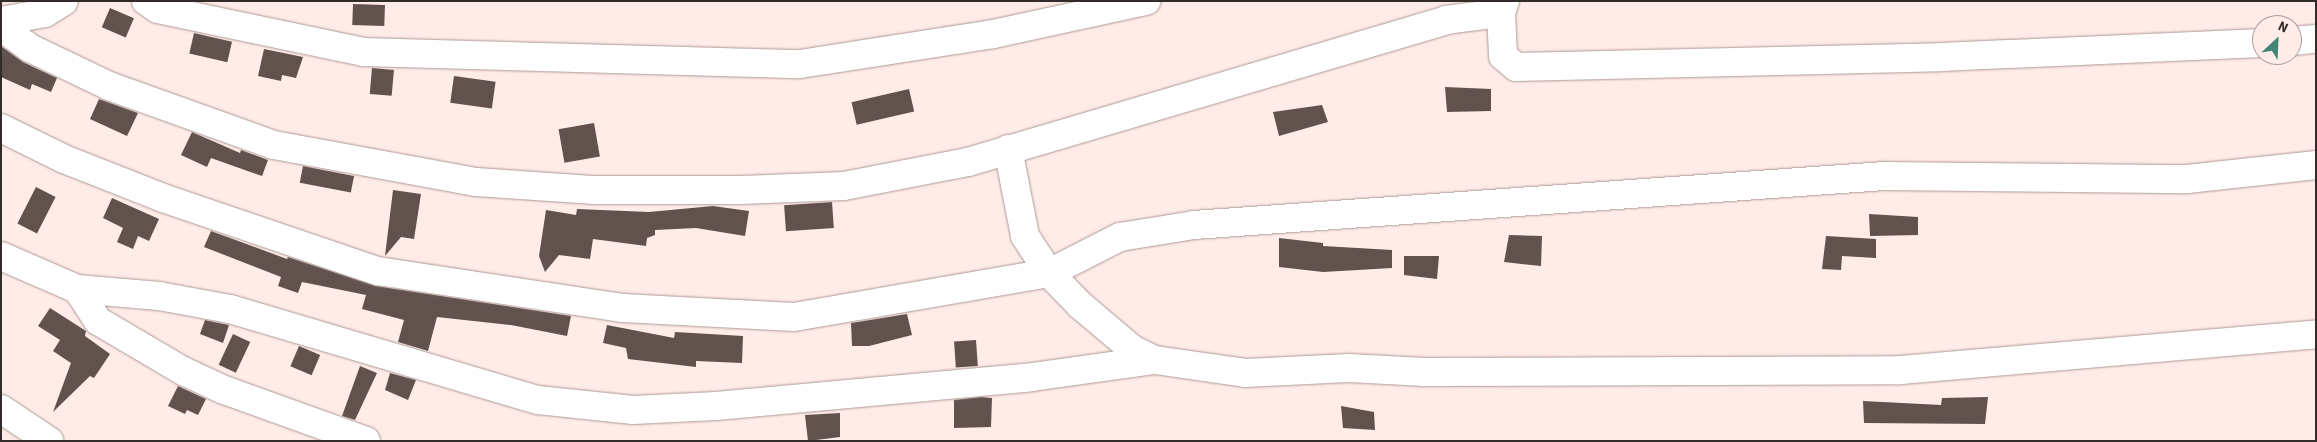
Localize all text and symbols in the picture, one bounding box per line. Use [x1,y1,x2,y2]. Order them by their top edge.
north arrow [2252,15,2302,65]
text: N [2274,16,2291,38]

